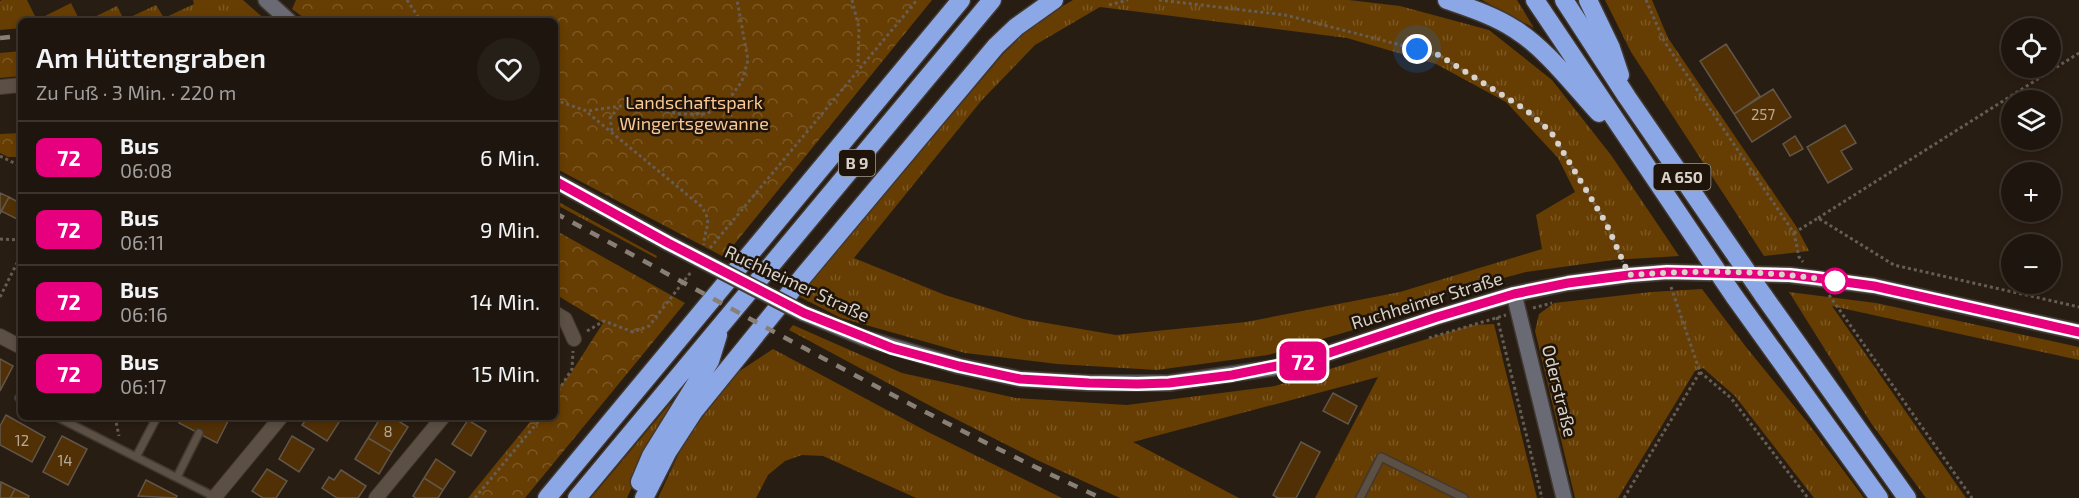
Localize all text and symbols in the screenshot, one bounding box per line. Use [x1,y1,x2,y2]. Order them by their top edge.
map controls [2001,18,2061,294]
button: locate [2001,18,2061,78]
your location [1402,34,1432,64]
button: heart [477,38,540,101]
text: Am Hüttengraben [36,40,266,74]
text: Zu Fuß · 3 Min. · 220 m [36,80,236,104]
button: layers [2001,90,2061,150]
park label: Landschaftspark Wingertsgewanne [619,91,769,134]
house number: 257 [1751,105,1775,123]
text: Bus [120,132,159,158]
text: 6 Min. [480,144,540,170]
text: 72 [57,145,81,170]
road number: B 9 [839,150,875,176]
text: 06:08 [120,158,172,182]
button: + [2001,162,2061,222]
road number: A 650 [1654,164,1710,190]
text: Bus [120,204,159,230]
text: 9 Min. [480,216,540,242]
text: 72 [57,217,81,242]
text: 06:11 [120,230,164,254]
button: − [2001,234,2061,294]
street label: Ruchheimer Straße [721,240,873,326]
street label: Ruchheimer Straße [1348,267,1505,334]
unlabelled marker [1822,268,1848,294]
text: Bus [120,276,159,302]
text: 14 Min. [470,288,540,314]
text: 72 [57,289,81,314]
text: 06:16 [120,302,168,326]
line badge: 72 [1276,342,1330,380]
street label: Oderstraße [1538,342,1582,439]
text: Bus [120,348,159,374]
text: 72 [1291,349,1315,374]
text: 15 Min. [472,360,540,386]
text: 72 [57,361,81,386]
text: 06:17 [120,374,166,398]
house number: 8 [383,422,393,440]
house number: 12 [15,431,29,449]
house number: 14 [57,451,73,469]

